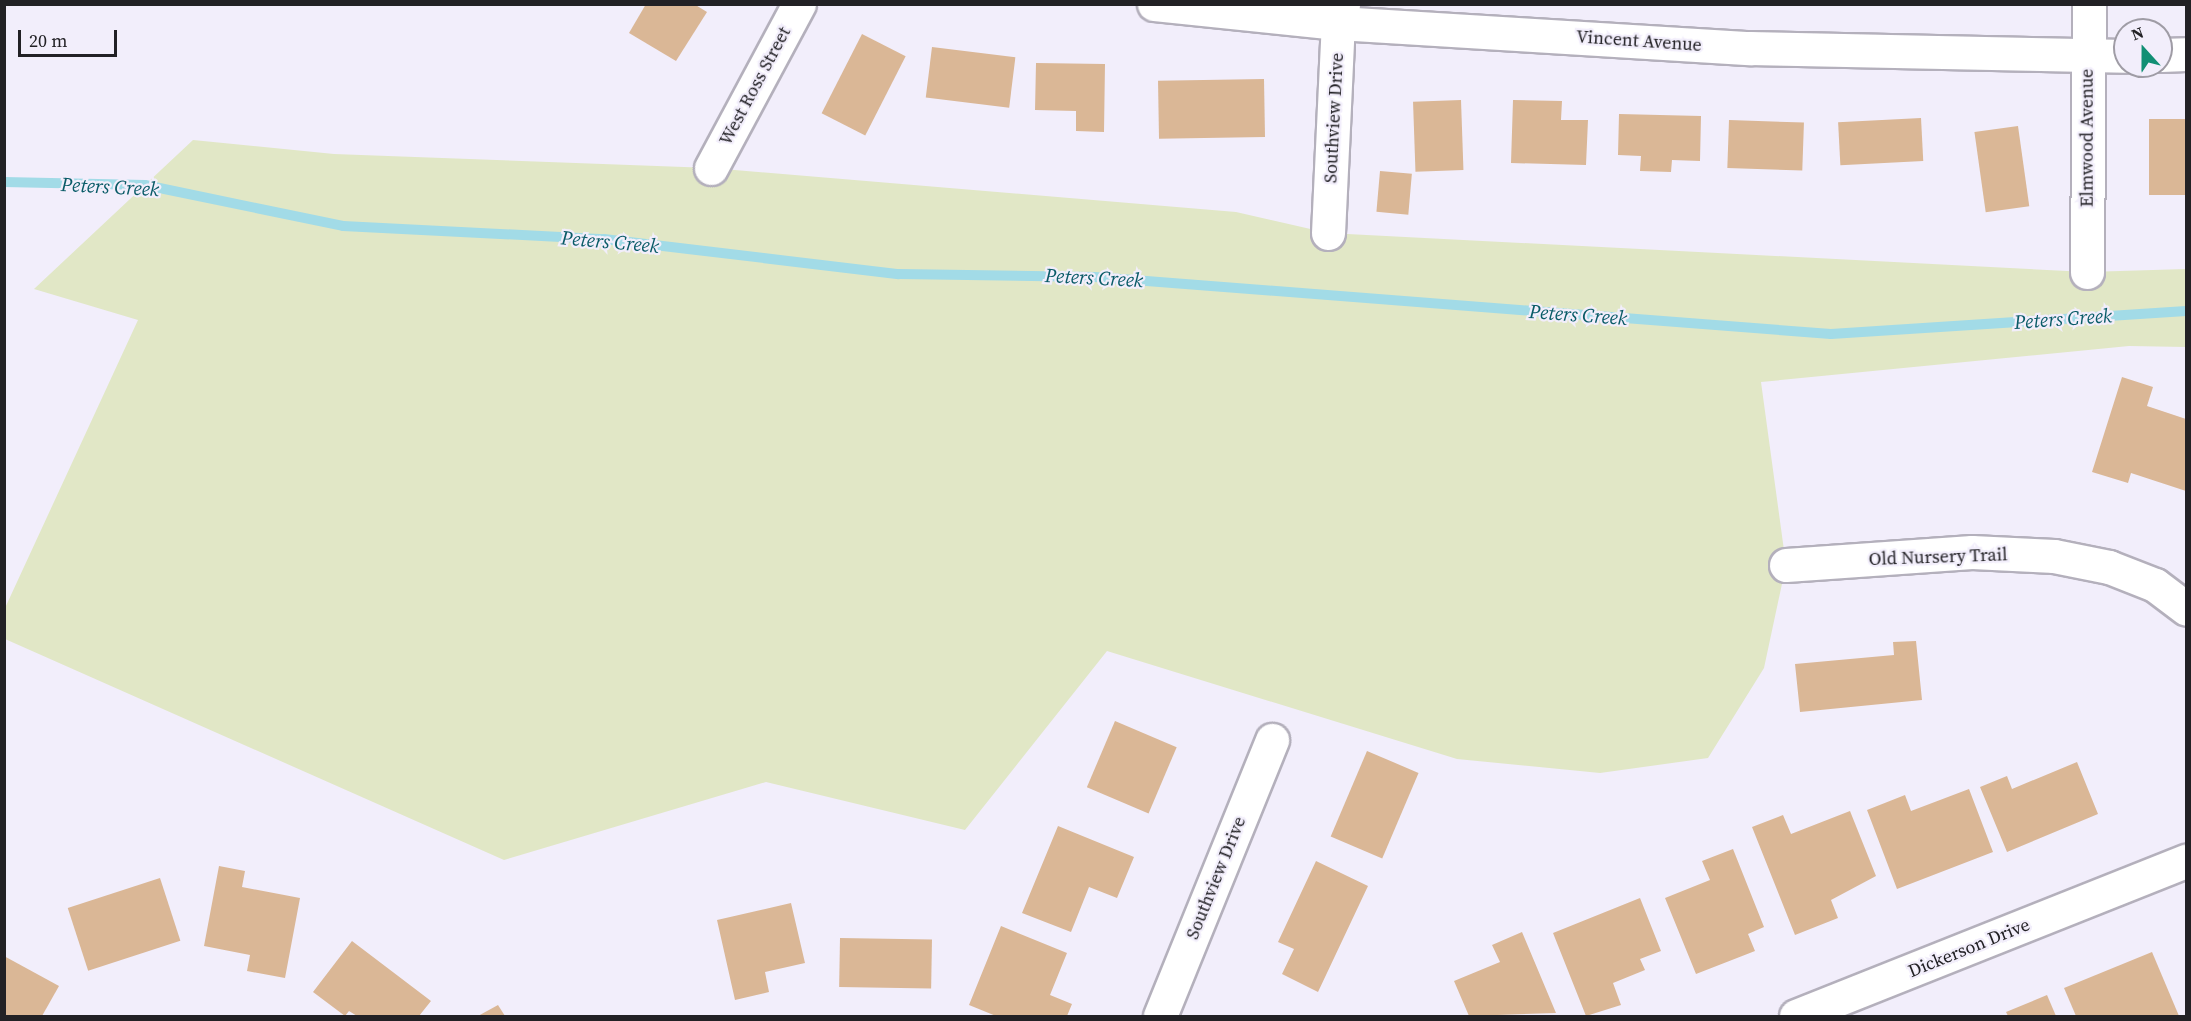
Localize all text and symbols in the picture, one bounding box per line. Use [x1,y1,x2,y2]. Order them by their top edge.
scale bar [21,18,120,56]
north arrow [2113,18,2173,78]
text: N [2128,21,2147,45]
street label: West Ross Street [715,23,795,149]
street label: Vincent Avenue [1576,26,1702,56]
text: 20 m [29,28,67,53]
street label: Southview Drive [1320,52,1348,184]
street label: Elmwood Avenue [2076,69,2098,207]
water label: Peters Creek [60,172,160,202]
water label: Peters Creek [560,226,660,258]
water label: Peters Creek [1044,263,1144,293]
water label: Peters Creek [1528,300,1628,330]
water label: Peters Creek [2013,304,2113,334]
street label: Old Nursery Trail [1868,544,2008,570]
street label: Southview Drive [1182,814,1250,942]
street label: Dickerson Drive [1905,914,2033,982]

